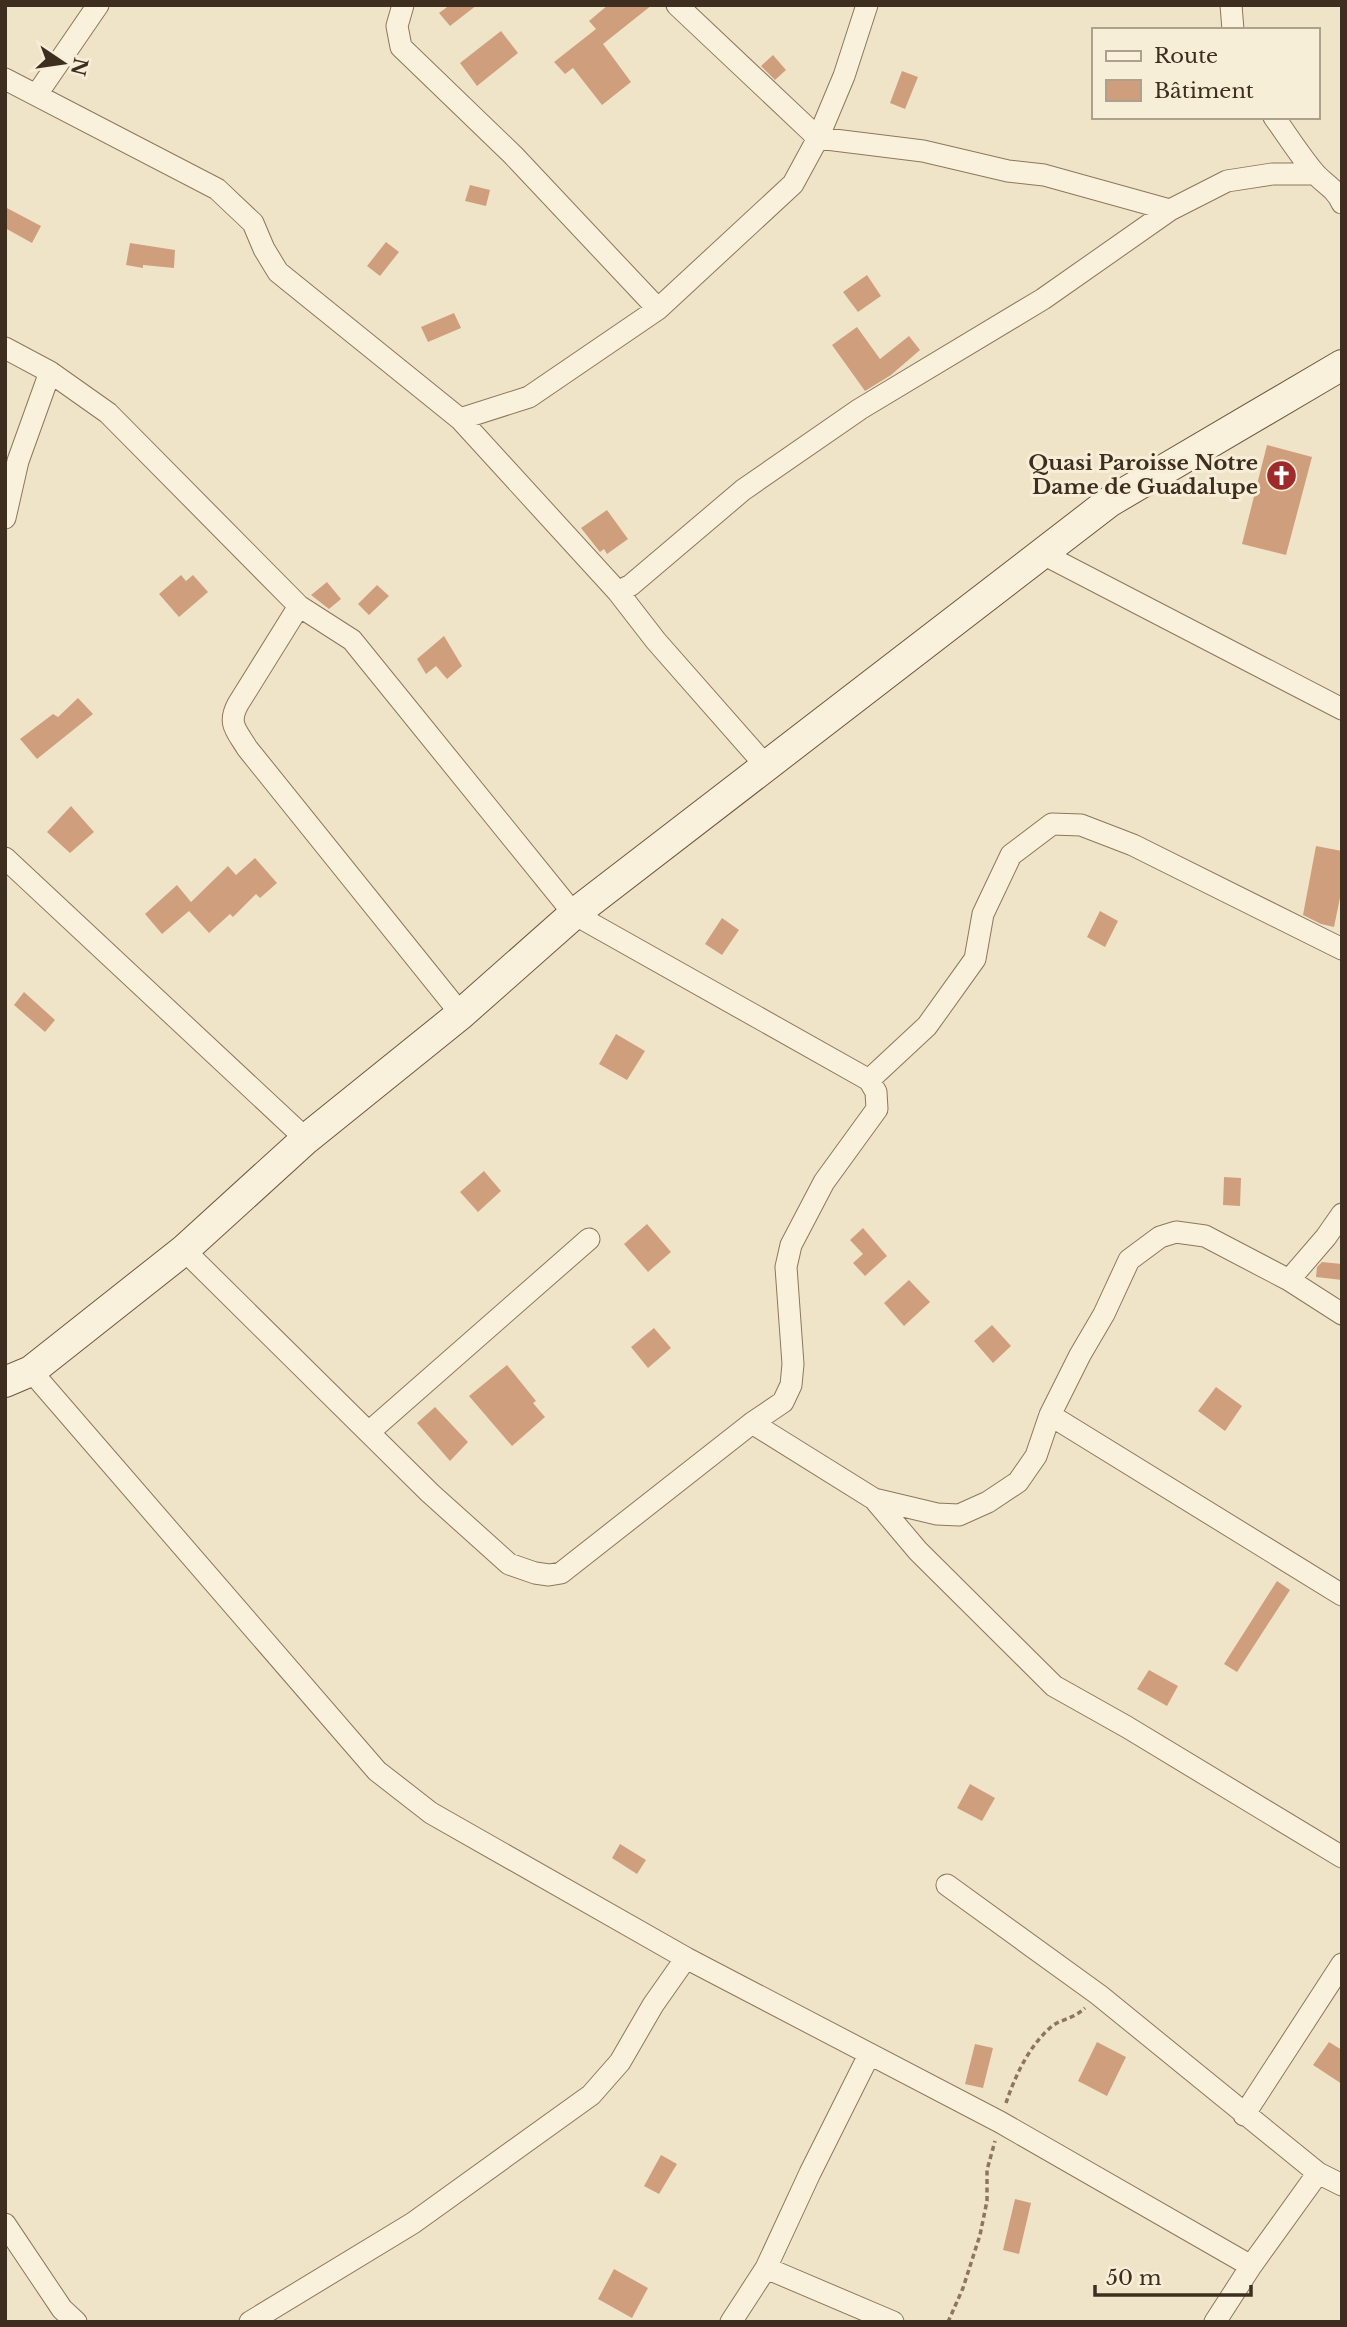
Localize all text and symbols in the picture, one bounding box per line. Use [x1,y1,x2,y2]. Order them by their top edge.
north arrow [28,28,98,98]
legend [1092,28,1319,119]
text: Route [1154,43,1218,69]
text: N [66,55,92,78]
text: Bâtiment [1154,78,1254,104]
place label: Quasi Paroisse Notre Dame de Guadalupe [1028,450,1258,500]
church icon: Quasi Paroisse Notre Dame de Guadalupe [1264,458,1298,492]
scale bar [1095,2254,1251,2298]
text: 50 m [1106,2265,1162,2291]

